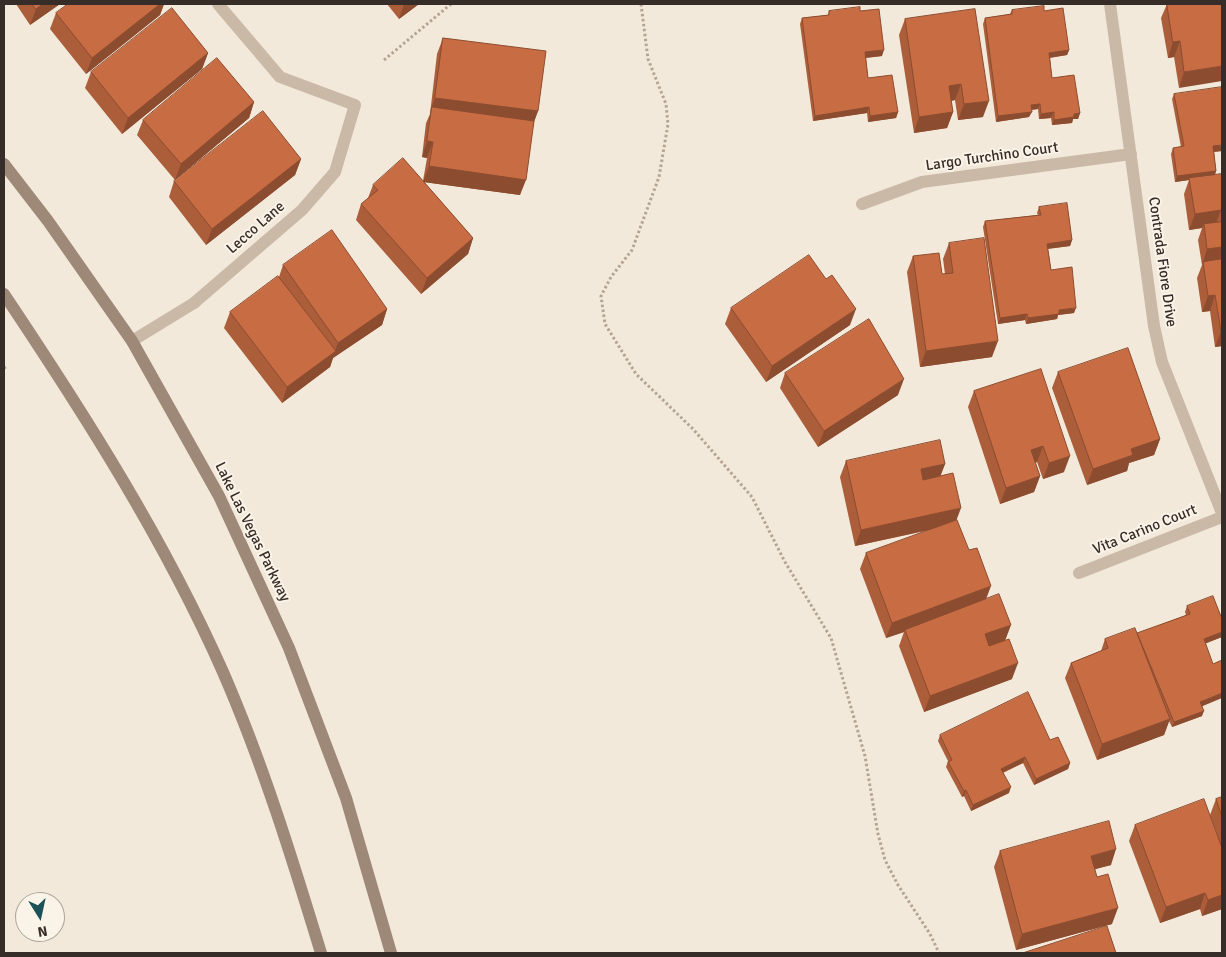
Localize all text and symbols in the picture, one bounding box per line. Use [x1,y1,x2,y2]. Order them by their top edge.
street label: Largo Turchino Court [924,139,1060,175]
street label: Contrada Fiore Drive [1144,196,1180,328]
street label: Lecco Lane [223,198,289,258]
street label: Lake Las Vegas Parkway [210,459,294,605]
street label: Vita Carino Court [1090,501,1200,559]
north arrow [15,892,65,942]
text: N [36,922,49,940]

